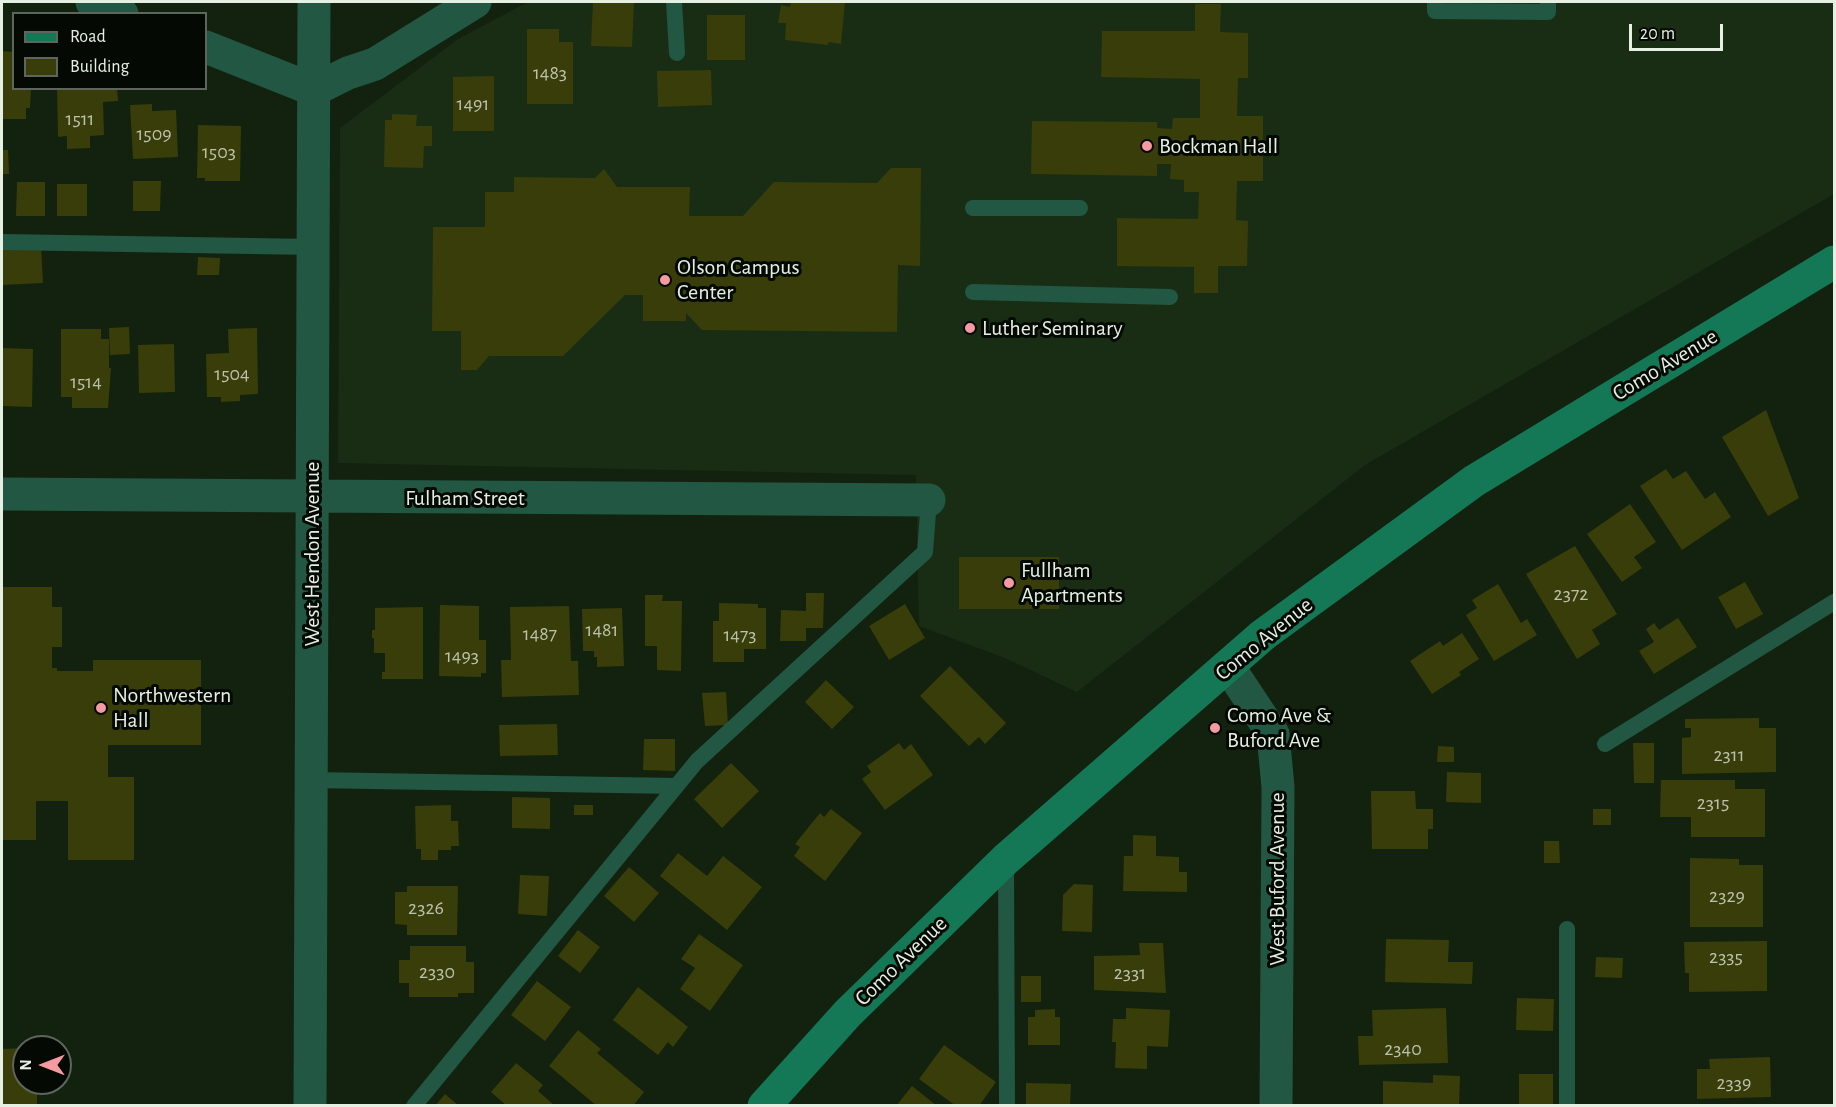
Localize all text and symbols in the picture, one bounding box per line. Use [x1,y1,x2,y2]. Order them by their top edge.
legend [12,12,207,90]
scale bar [1632,12,1726,50]
text: 20 m [1640,25,1675,43]
text: Road [70,28,106,46]
text: Building [70,58,129,76]
house number: 1483 [533,61,567,85]
house number: 1491 [457,92,489,116]
house number: 1511 [66,107,94,131]
house number: 1509 [136,122,172,146]
place label: Bockman Hall [1159,133,1278,159]
marker: Bockman Hall [1140,139,1154,153]
house number: 1503 [202,140,236,164]
place label: Olson Campus Center [677,254,800,306]
marker: Olson Campus Center [658,273,672,287]
place label: Luther Seminary [982,315,1123,341]
marker: Luther Seminary [963,321,977,335]
street label: Como Avenue [1608,323,1722,407]
house number: 1504 [214,362,250,386]
house number: 1514 [70,370,102,394]
street label: West Hendon Avenue [299,462,325,646]
street label: Fulham Street [405,485,525,511]
place label: Fullham Apartments [1021,557,1123,608]
marker: Fullham Apartments [1002,576,1016,590]
house number: 2372 [1554,582,1588,606]
street label: Como Avenue [1210,592,1318,686]
house number: 1481 [586,618,618,642]
house number: 1487 [523,622,557,646]
house number: 1473 [723,623,757,647]
house number: 1493 [445,644,479,668]
place label: Northwestern Hall [113,682,231,734]
marker: Northwestern Hall [94,701,108,715]
place label: Como Ave & Buford Ave [1227,702,1331,754]
marker: Como Ave & Buford Ave [1208,721,1222,735]
house number: 2311 [1713,743,1745,767]
house number: 2315 [1697,791,1729,815]
street label: West Buford Avenue [1264,792,1290,966]
house number: 2329 [1709,884,1745,908]
house number: 2326 [408,896,444,920]
street label: Como Avenue [849,911,953,1011]
house number: 2335 [1709,945,1743,969]
house number: 2330 [419,960,455,984]
house number: 2331 [1114,961,1146,985]
north arrow [12,1035,72,1095]
house number: 2340 [1384,1037,1422,1061]
text: N [18,1059,34,1071]
house number: 2339 [1717,1071,1751,1095]

